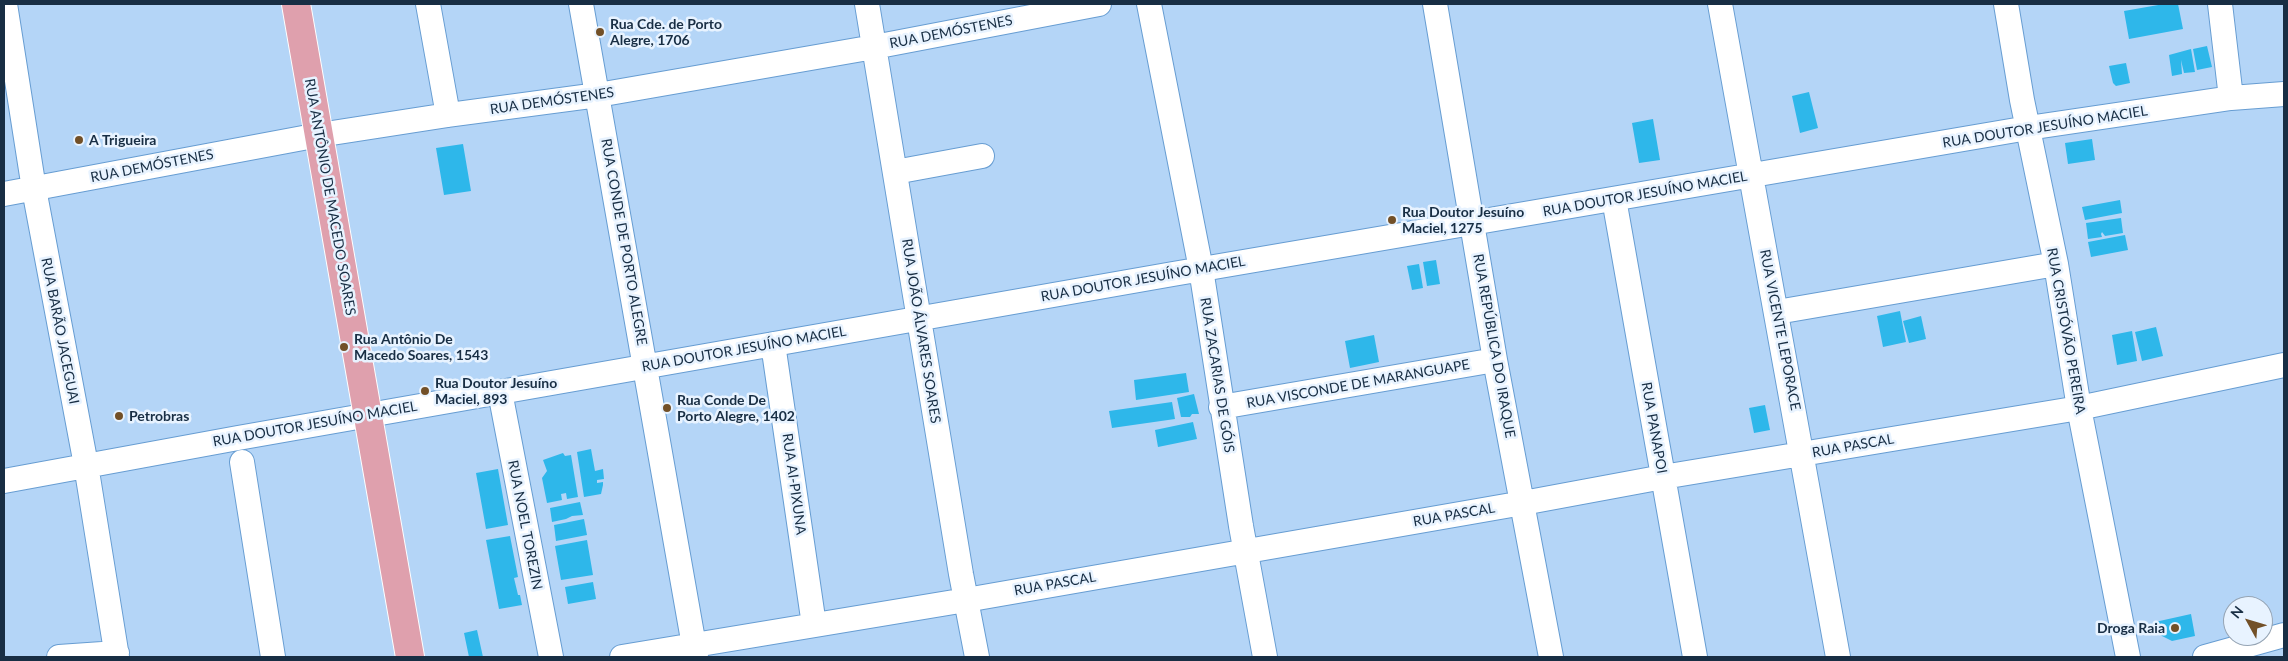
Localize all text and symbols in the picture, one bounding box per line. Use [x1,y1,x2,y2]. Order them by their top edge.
street label: RUA DEMÓSTENES [888,12,1014,52]
place label: Rua Cde. de Porto Alegre, 1706 [610,16,722,48]
marker: Rua Cde. de Porto Alegre, 1706 [594,26,606,38]
street label: RUA ANTÔNIO DE MACEDO SOARES [301,77,359,317]
street label: RUA DEMÓSTENES [489,84,615,118]
street label: RUA DOUTOR JESUÍNO MACIEL [1941,102,2149,152]
place label: A Trigueira [89,132,156,148]
marker: A Trigueira [73,134,85,146]
street label: RUA CONDE DE PORTO ALEGRE [598,137,650,347]
street label: RUA DEMÓSTENES [89,146,215,186]
street label: RUA DOUTOR JESUÍNO MACIEL [1541,168,1749,220]
place label: Rua Doutor Jesuíno Maciel, 1275 [1402,204,1524,236]
marker: Rua Doutor Jesuíno Maciel, 1275 [1386,214,1398,226]
street label: RUA JOÃO ÁLVARES SOARES [898,237,944,425]
street label: RUA CRISTÓVÃO PEREIRA [2043,247,2089,415]
street label: RUA VICENTE LEPORACE [1756,248,1804,412]
street label: RUA DOUTOR JESUÍNO MACIEL [1039,253,1247,305]
street label: RUA REPÚBLICA DO IRAQUE [1469,253,1519,439]
street label: RUA BARÃO JACEGUAI [38,256,82,406]
street label: RUA ZACARIAS DE GÓIS [1196,296,1238,454]
street label: RUA DOUTOR JESUÍNO MACIEL [640,323,848,375]
place label: Rua Antônio De Macedo Soares, 1543 [354,331,488,364]
marker: Rua Antônio De Macedo Soares, 1543 [338,341,350,353]
street label: RUA VISCONDE DE MARANGUAPE [1245,356,1471,412]
place label: Rua Doutor Jesuíno Maciel, 893 [435,375,557,408]
street label: RUA PANAPOI [1638,381,1670,475]
marker: Rua Doutor Jesuíno Maciel, 893 [419,385,431,397]
place label: Rua Conde De Porto Alegre, 1402 [677,392,795,424]
street label: RUA DOUTOR JESUÍNO MACIEL [211,398,419,450]
marker: Rua Conde De Porto Alegre, 1402 [661,402,673,414]
place label: Petrobras [129,408,189,424]
marker: Petrobras [113,410,125,422]
street label: RUA PASCAL [1811,431,1895,461]
street label: RUA AI-PIXUNA [779,432,809,536]
street label: RUA NOEL TOREZIN [504,459,546,591]
street label: RUA PASCAL [1412,500,1496,530]
street label: RUA PASCAL [1013,569,1097,599]
north arrow [2223,596,2273,646]
text: N [2227,602,2247,621]
place label: Droga Raia [2097,620,2165,636]
marker: Droga Raia [2169,622,2181,634]

